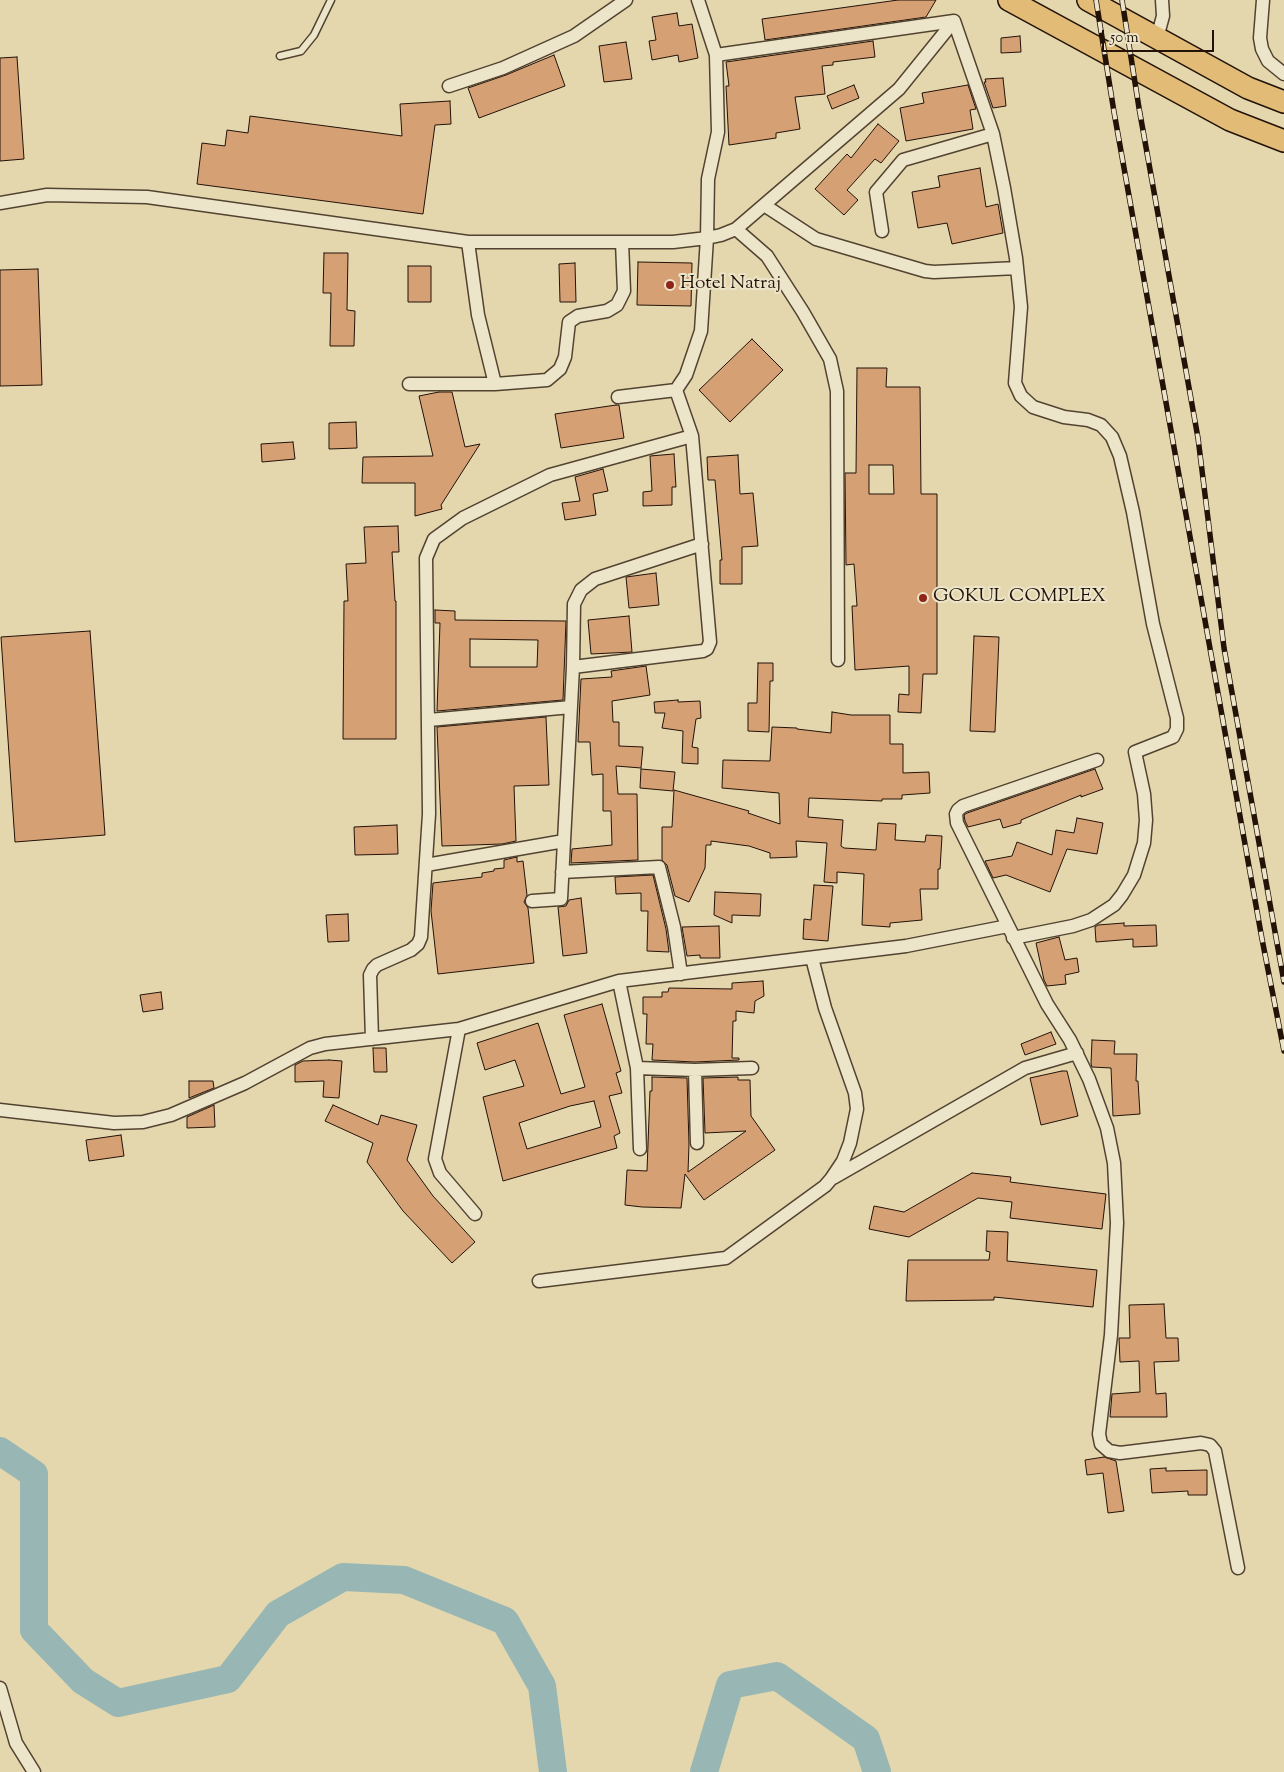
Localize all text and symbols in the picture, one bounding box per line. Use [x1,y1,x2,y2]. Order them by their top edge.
scale bar [1104,20,1216,52]
text: 50 m [1110,28,1139,49]
place label: Hotel Natraj [680,274,781,296]
marker: Hotel Natraj [664,279,676,291]
place label: GOKUL COMPLEX [933,587,1106,609]
marker: GOKUL COMPLEX [917,592,929,604]

